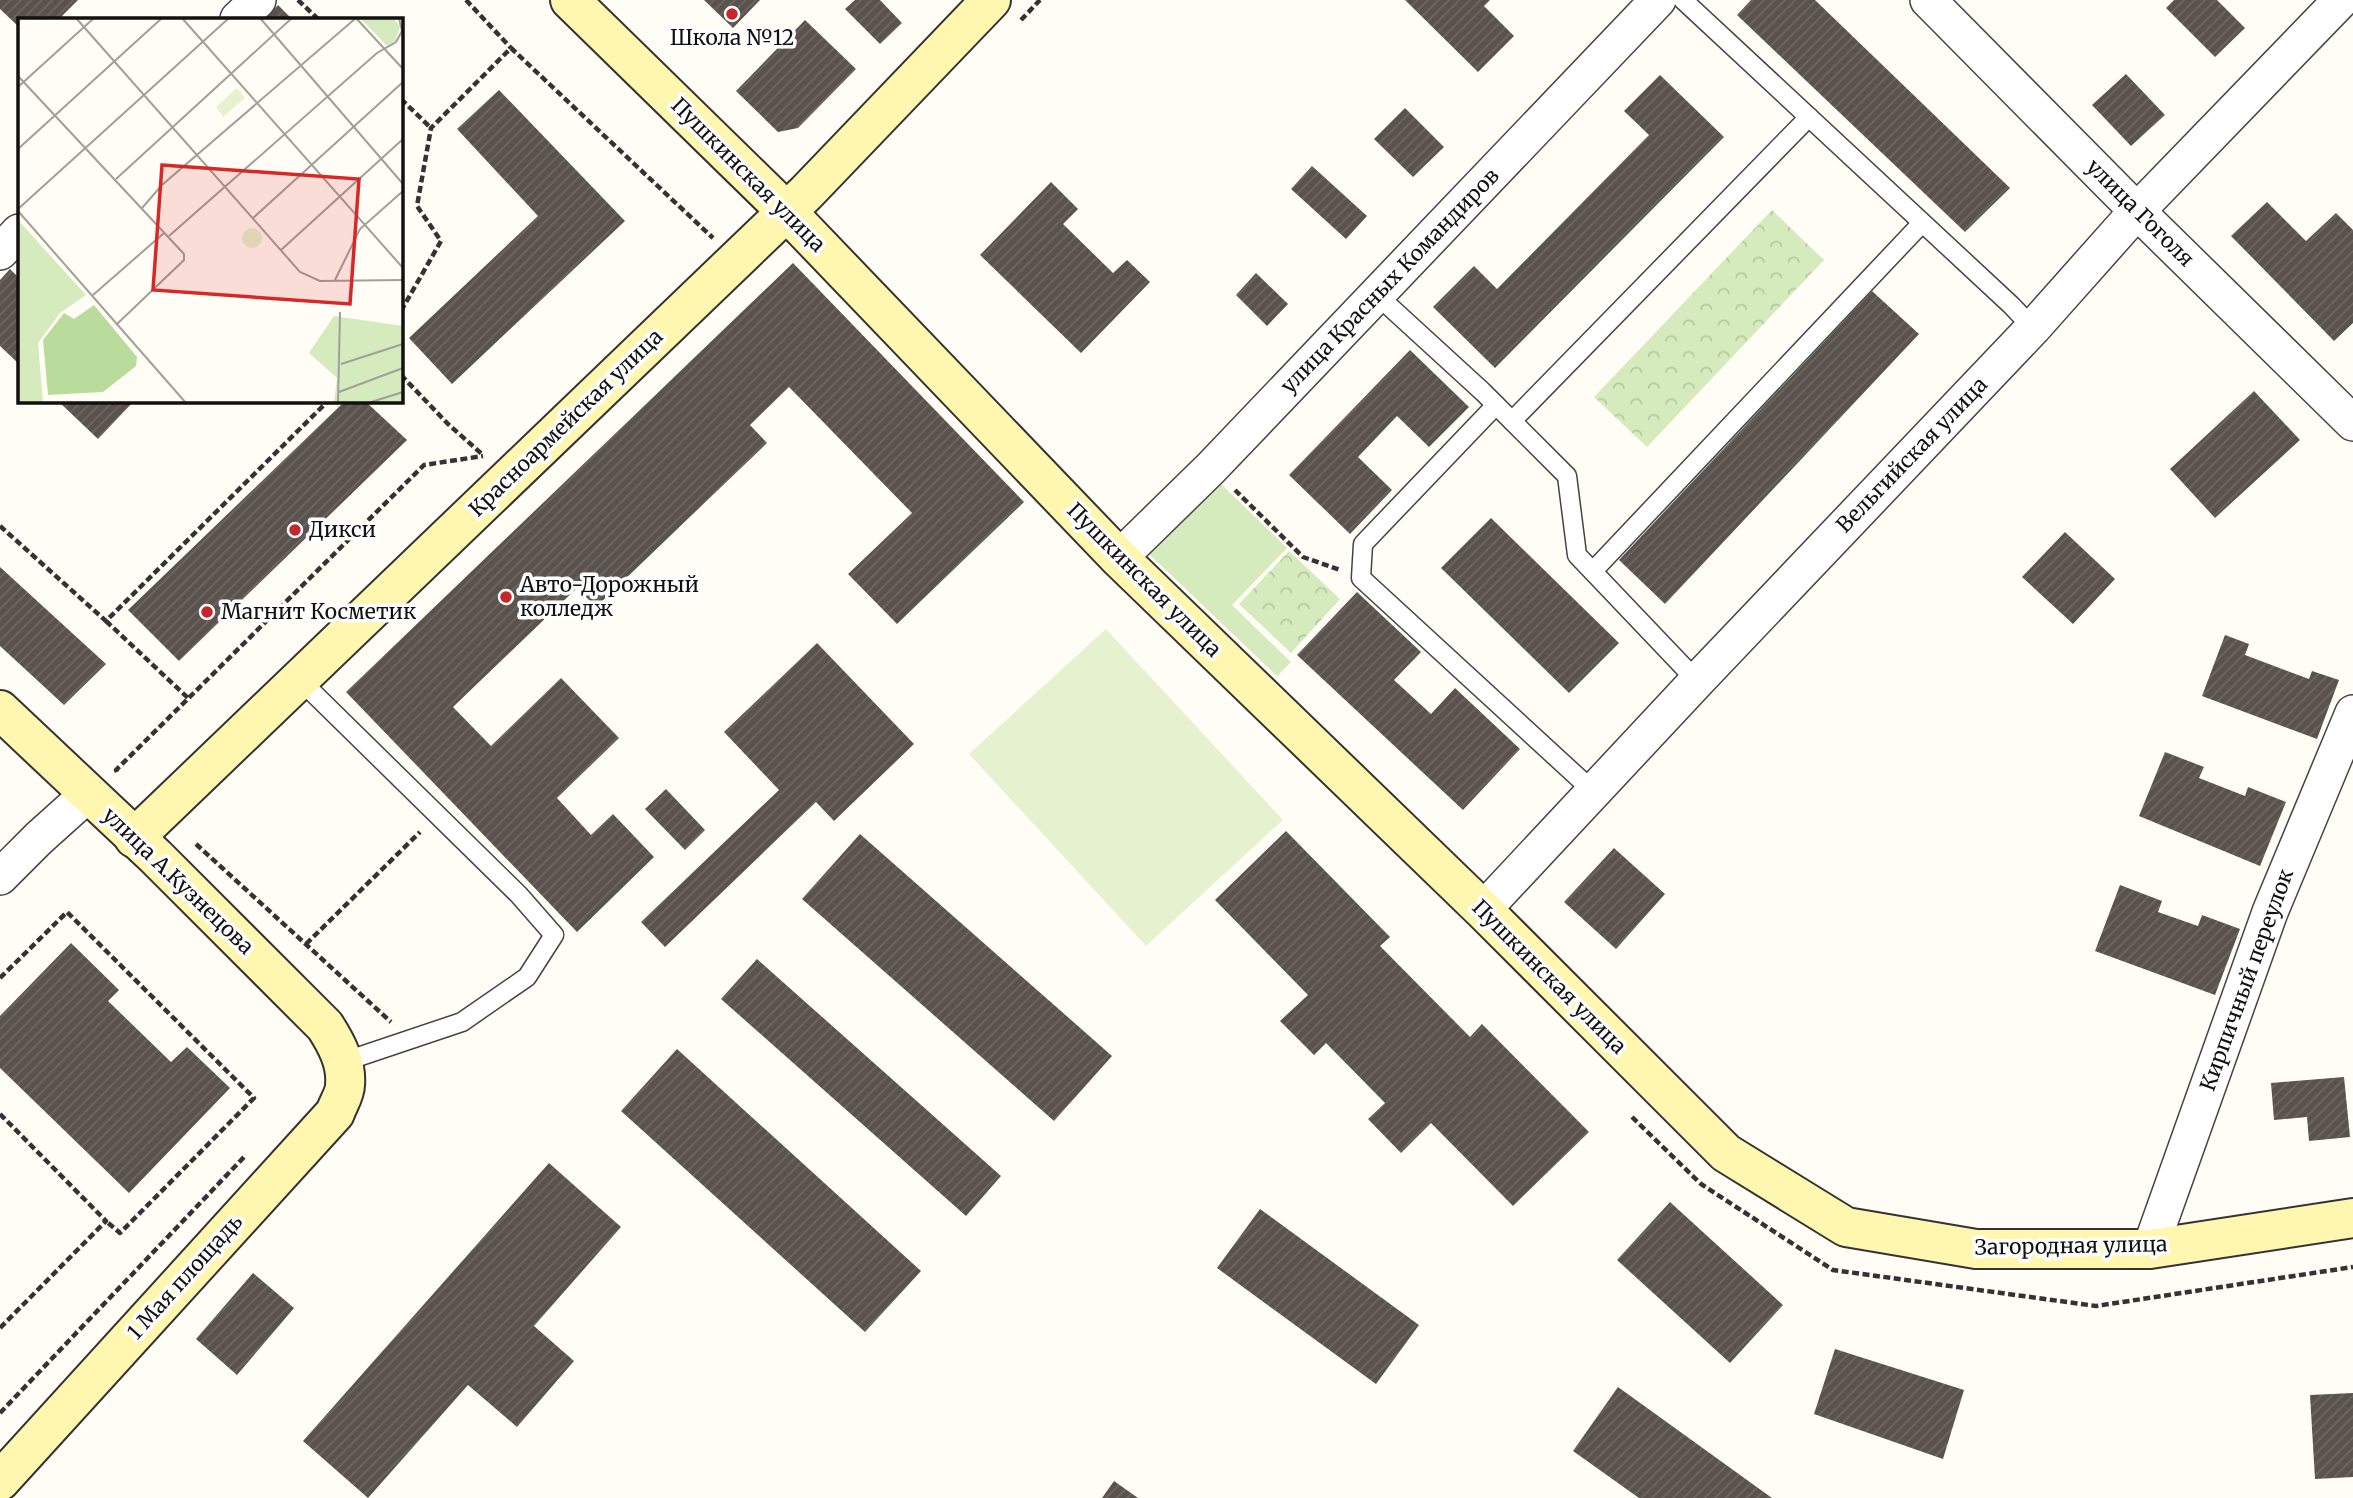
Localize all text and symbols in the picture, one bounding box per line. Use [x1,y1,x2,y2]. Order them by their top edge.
marker: Школа №12 [724,6,740,22]
inset map [18,18,402,402]
place label: Школа №12 [670,24,794,51]
street label: Пушкинская улица [665,92,831,258]
street label: улица Гоголя [2081,153,2200,272]
street label: улица Красных Командиров [1275,162,1505,399]
street label: Красноармейская улица [463,323,668,522]
street label: Вельгийская улица [1830,371,1993,538]
street label: Пушкинская улица [1061,497,1227,663]
place label: Дикси [309,516,376,543]
marker: Дикси [287,522,303,538]
place label: Авто-Дорожный колледж [519,571,699,622]
marker: Авто-Дорожный колледж [498,589,514,605]
place label: Магнит Косметик [221,598,416,625]
marker: Магнит Косметик [199,604,215,620]
street label: улица А.Кузнецова [97,801,260,960]
street label: Кирпичный переулок [2194,865,2299,1095]
street label: Пушкинская улица [1466,894,1632,1060]
street label: 1 Мая площадь [121,1208,248,1345]
street label: Загородная улица [1974,1230,2168,1261]

